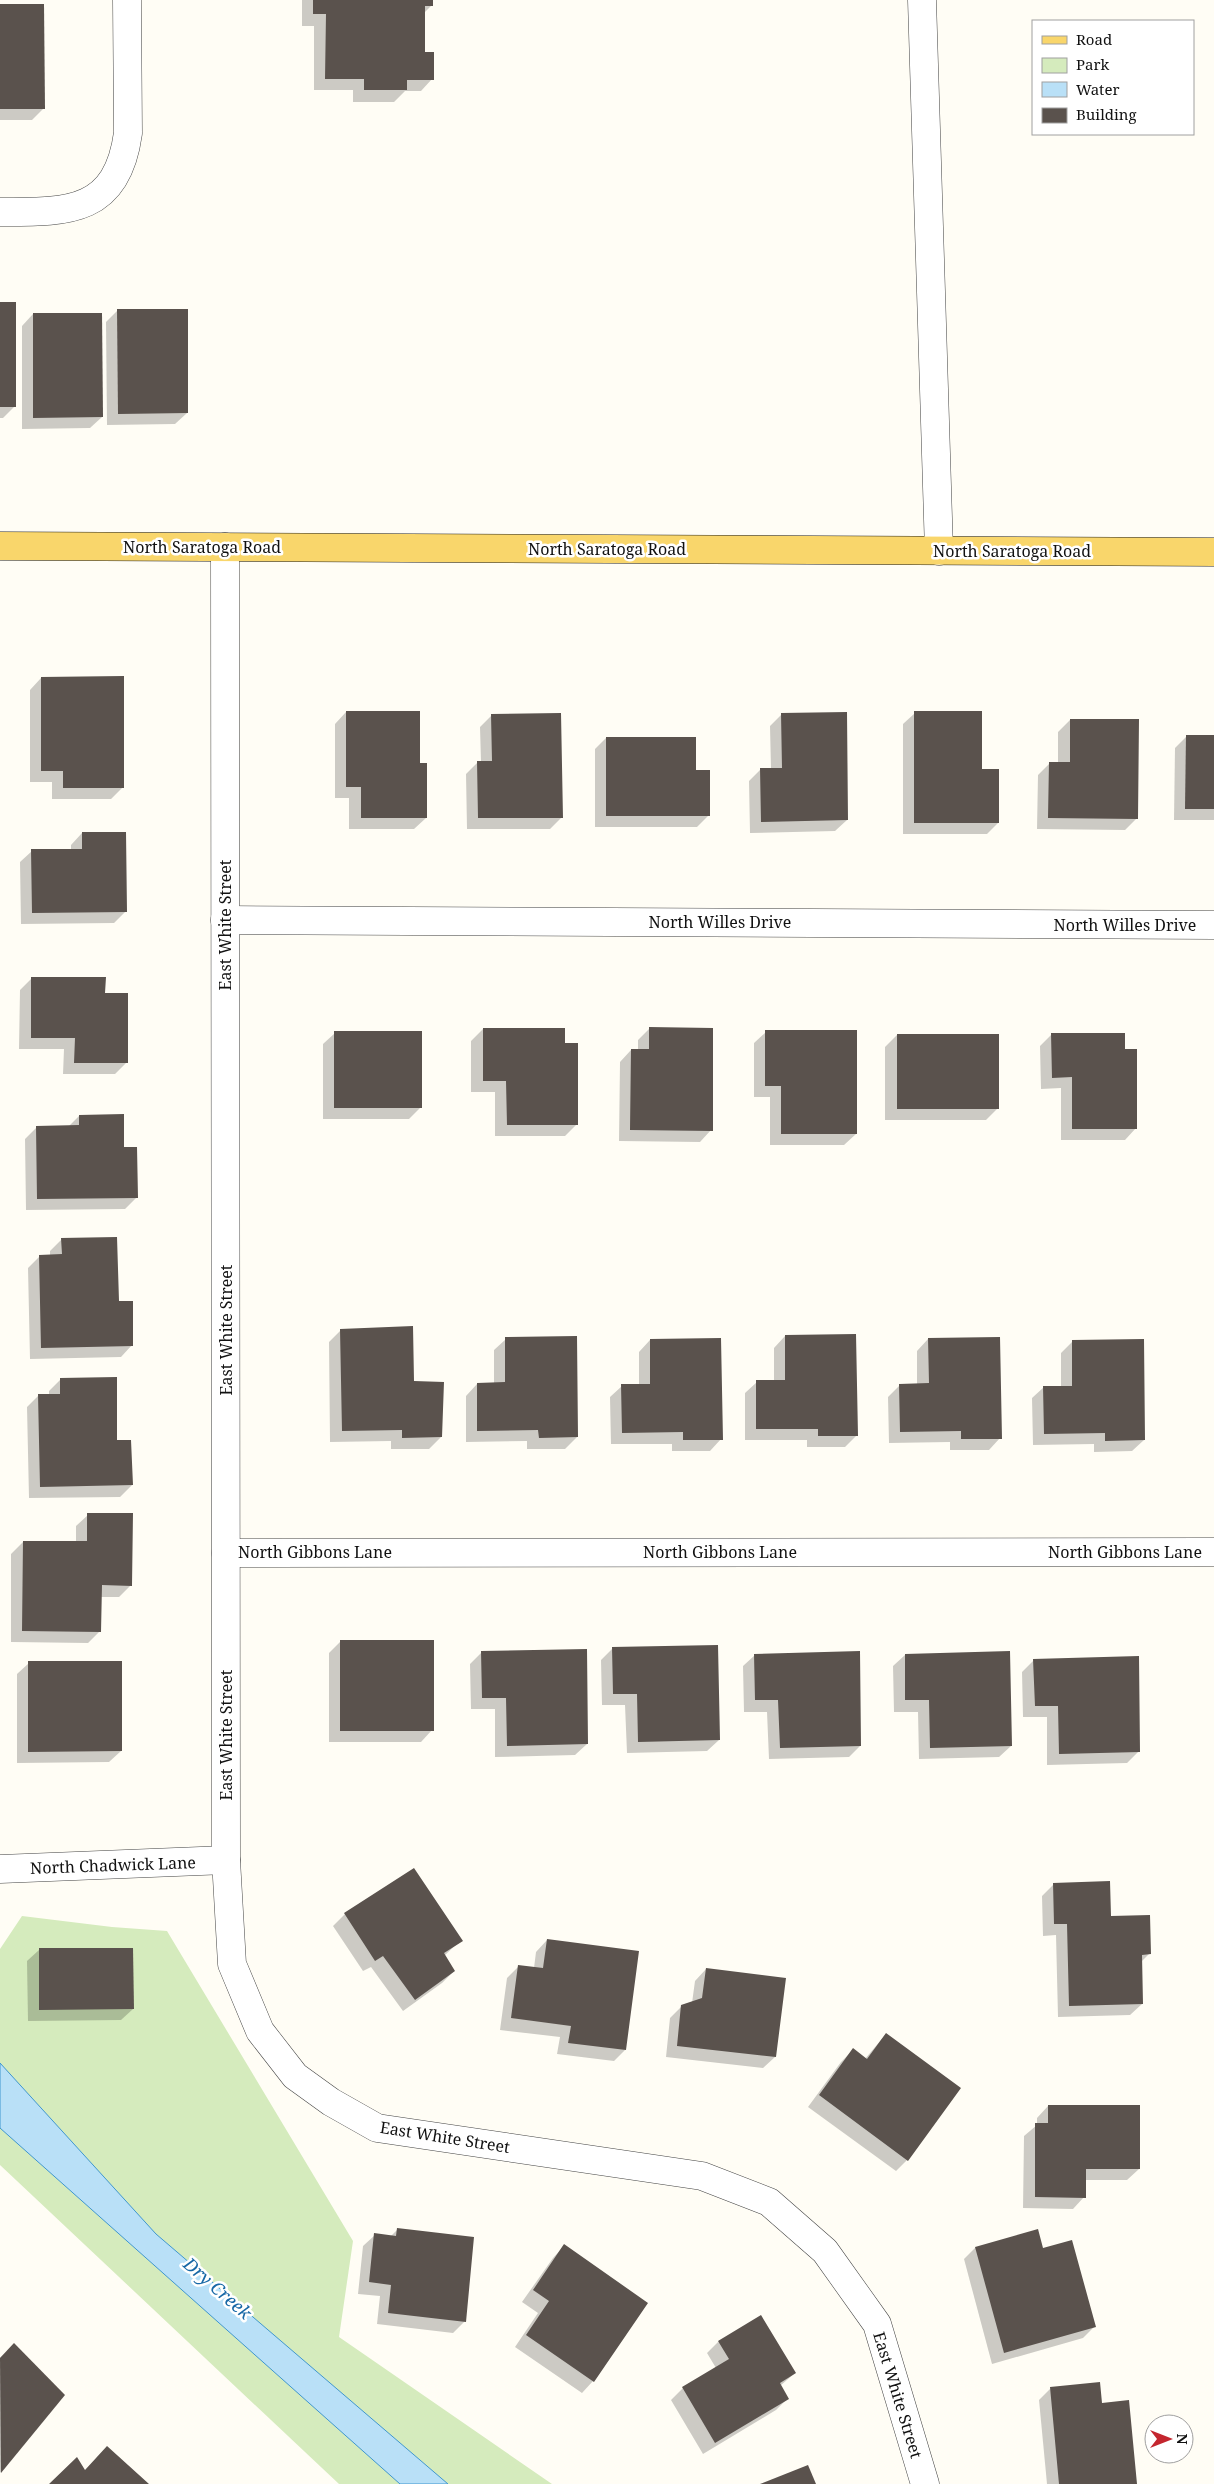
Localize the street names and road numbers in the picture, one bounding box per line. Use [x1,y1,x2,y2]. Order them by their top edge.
street label: North Saratoga Road [123,536,281,558]
street label: North Saratoga Road [528,538,686,560]
street label: North Saratoga Road [933,540,1091,562]
street label: East White Street [214,859,236,991]
street label: North Willes Drive [649,911,791,933]
street label: North Willes Drive [1054,914,1196,936]
street label: East White Street [215,1264,237,1396]
street label: North Gibbons Lane [238,1541,392,1563]
street label: North Gibbons Lane [643,1541,797,1563]
street label: North Gibbons Lane [1048,1541,1202,1563]
street label: East White Street [215,1669,237,1801]
street label: North Chadwick Lane [30,1851,196,1879]
street label: East White Street [379,2116,512,2158]
street label: East White Street [868,2329,928,2461]

